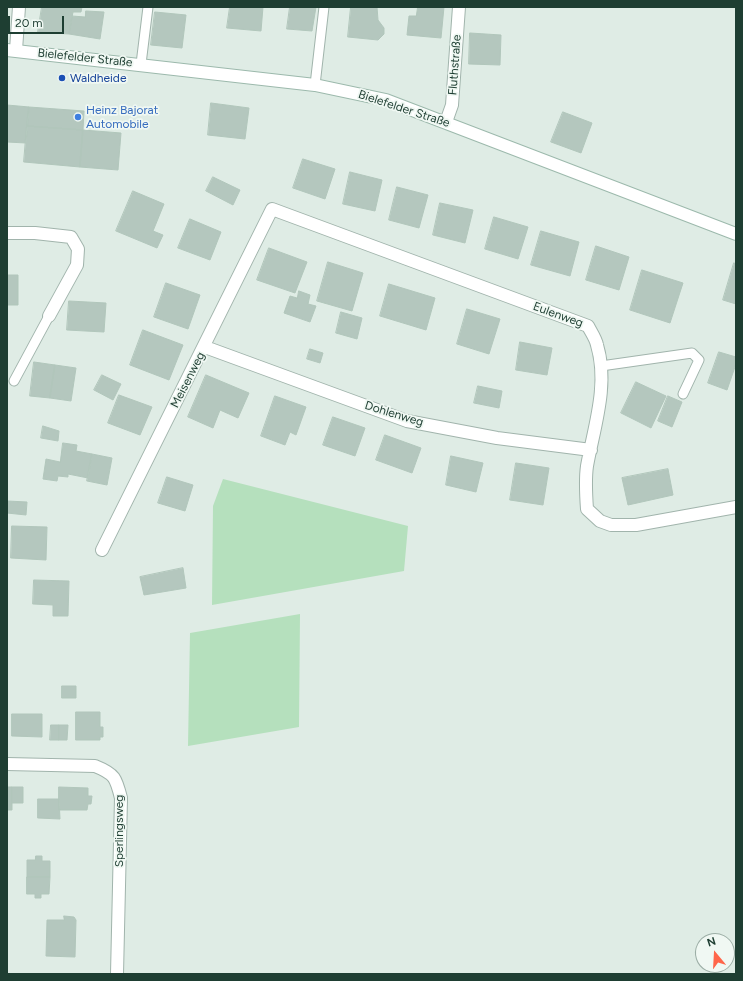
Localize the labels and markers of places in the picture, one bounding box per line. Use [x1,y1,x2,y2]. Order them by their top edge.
place label: Waldheide [70,71,126,85]
marker: Waldheide [57,73,67,83]
place label: Heinz Bajorat Automobile [86,103,158,131]
marker: Heinz Bajorat Automobile [73,112,83,122]

